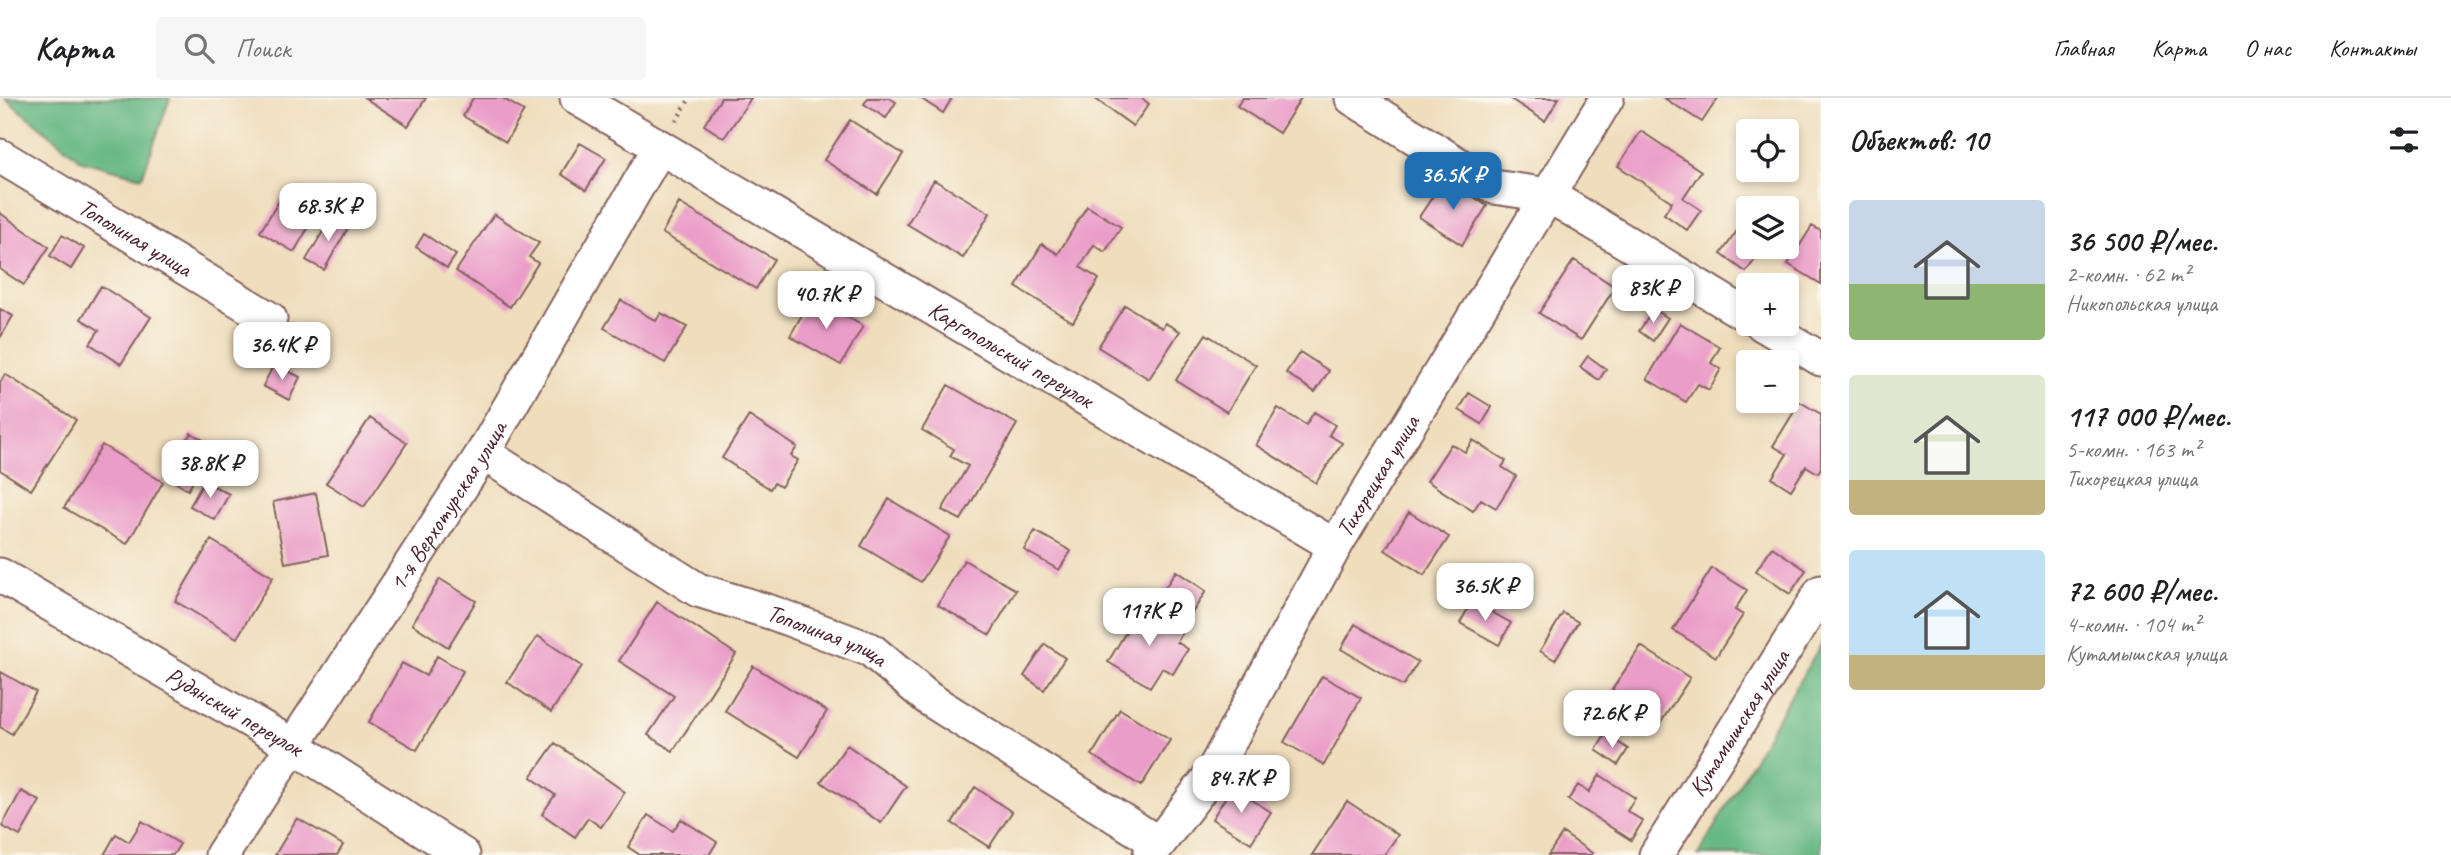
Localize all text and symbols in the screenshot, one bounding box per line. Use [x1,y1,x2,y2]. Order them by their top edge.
search box [156,17,646,80]
text: Карта [35,27,114,69]
icon: search [180,29,218,67]
text: Поиск [236,32,290,65]
text: Главная [2053,33,2114,63]
text: Карта [2152,33,2206,63]
text: О нас [2244,33,2291,63]
text: Контакты [2329,33,2416,63]
map controls [1736,119,1799,413]
button: locate [1736,119,1799,182]
text: Объектов: 10 [1849,121,1988,159]
icon: filters [2385,121,2423,159]
pin: 36.5K ₽ [1388,152,1518,212]
text: 36.5K ₽ [1421,160,1485,189]
pin: 68.3K ₽ [263,184,393,243]
text: 68.3K ₽ [295,191,361,220]
street label: Тополиная улица [73,192,199,284]
button: layers [1736,196,1799,259]
text: 36 500 ₽/мес. [2066,222,2217,260]
icon: home [1905,228,1989,312]
text: 2-комн. · 62 m² [2066,260,2190,289]
pin: 83K ₽ [1604,266,1702,325]
pin: 40.7K ₽ [761,272,891,331]
text: 83K ₽ [1628,273,1678,302]
button: + [1736,273,1799,336]
text: 40.7K ₽ [794,279,858,308]
text: Никопольская улица [2066,289,2217,318]
street label: Каргопольский переулок [923,294,1100,416]
pin: 36.4K ₽ [217,322,347,382]
text: 36.4K ₽ [249,330,315,359]
button: − [1736,350,1799,413]
text: 117 000 ₽/мес. [2066,397,2230,435]
icon: home [1905,403,1989,487]
street label: Тихорецкая улица [1329,408,1427,542]
street label: 1-я Верхотурская улица [383,414,514,596]
text: 5-комн. · 163 m² [2066,435,2200,464]
pin: 38.8K ₽ [145,440,275,500]
text: 38.8K ₽ [178,448,242,477]
text: Тихорецкая улица [2066,464,2197,493]
pin: 36.5K ₽ [1420,564,1550,623]
text: 36.5K ₽ [1453,571,1517,600]
text: 72 600 ₽/мес. [2066,572,2218,610]
icon: home [1905,578,1989,662]
pin: 117K ₽ [1092,588,1206,648]
text: 117K ₽ [1119,596,1179,625]
street label: Тополиная улица [764,597,895,674]
text: 4-комн. · 104 m² [2066,610,2200,639]
text: Кутамышская улица [2066,639,2226,668]
street label: Кутамышская улица [1682,643,1797,802]
street label: Рудянский переулок [160,660,310,764]
pin: 72.6K ₽ [1547,690,1677,750]
text: 72.6K ₽ [1579,698,1645,727]
pin: 84.7K ₽ [1176,756,1306,815]
text: 84.7K ₽ [1209,763,1273,792]

